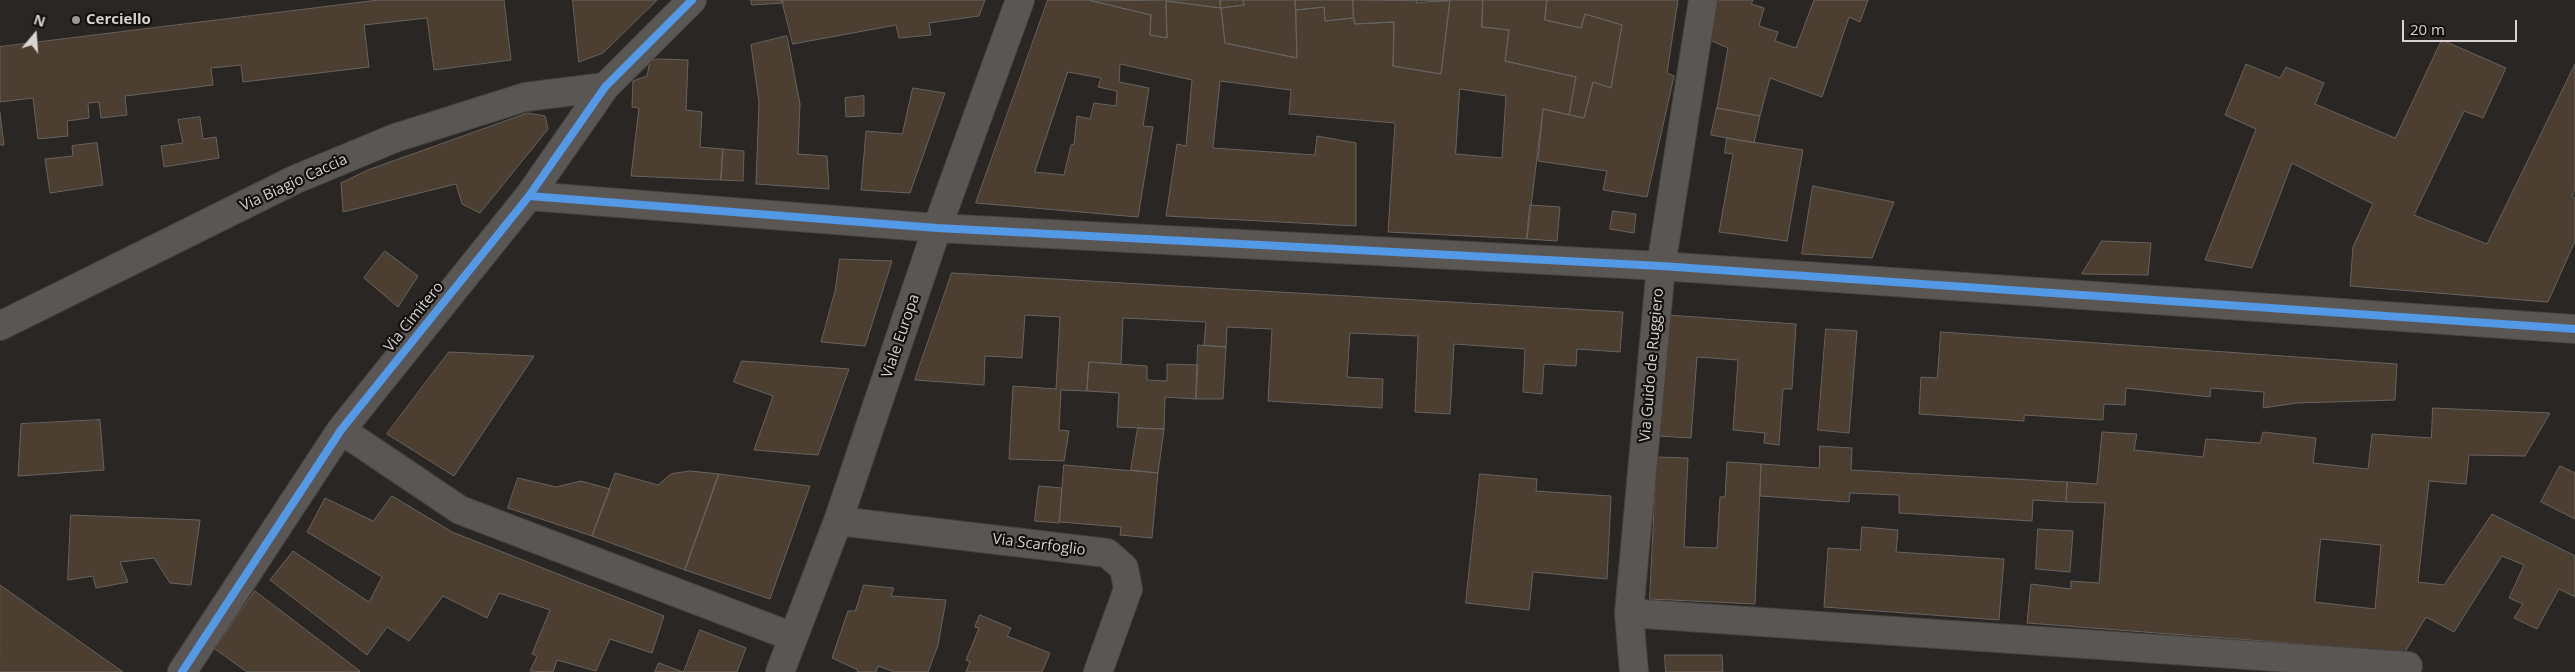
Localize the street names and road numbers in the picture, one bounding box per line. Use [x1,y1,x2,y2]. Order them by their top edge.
street label: Via Biagio Caccia [238,150,350,216]
street label: Via Cimitero [380,278,448,356]
street label: Via Guido de Ruggiero [1636,287,1668,443]
street label: Viale Europa [878,292,924,380]
street label: Via Scarfoglio [991,530,1087,560]

